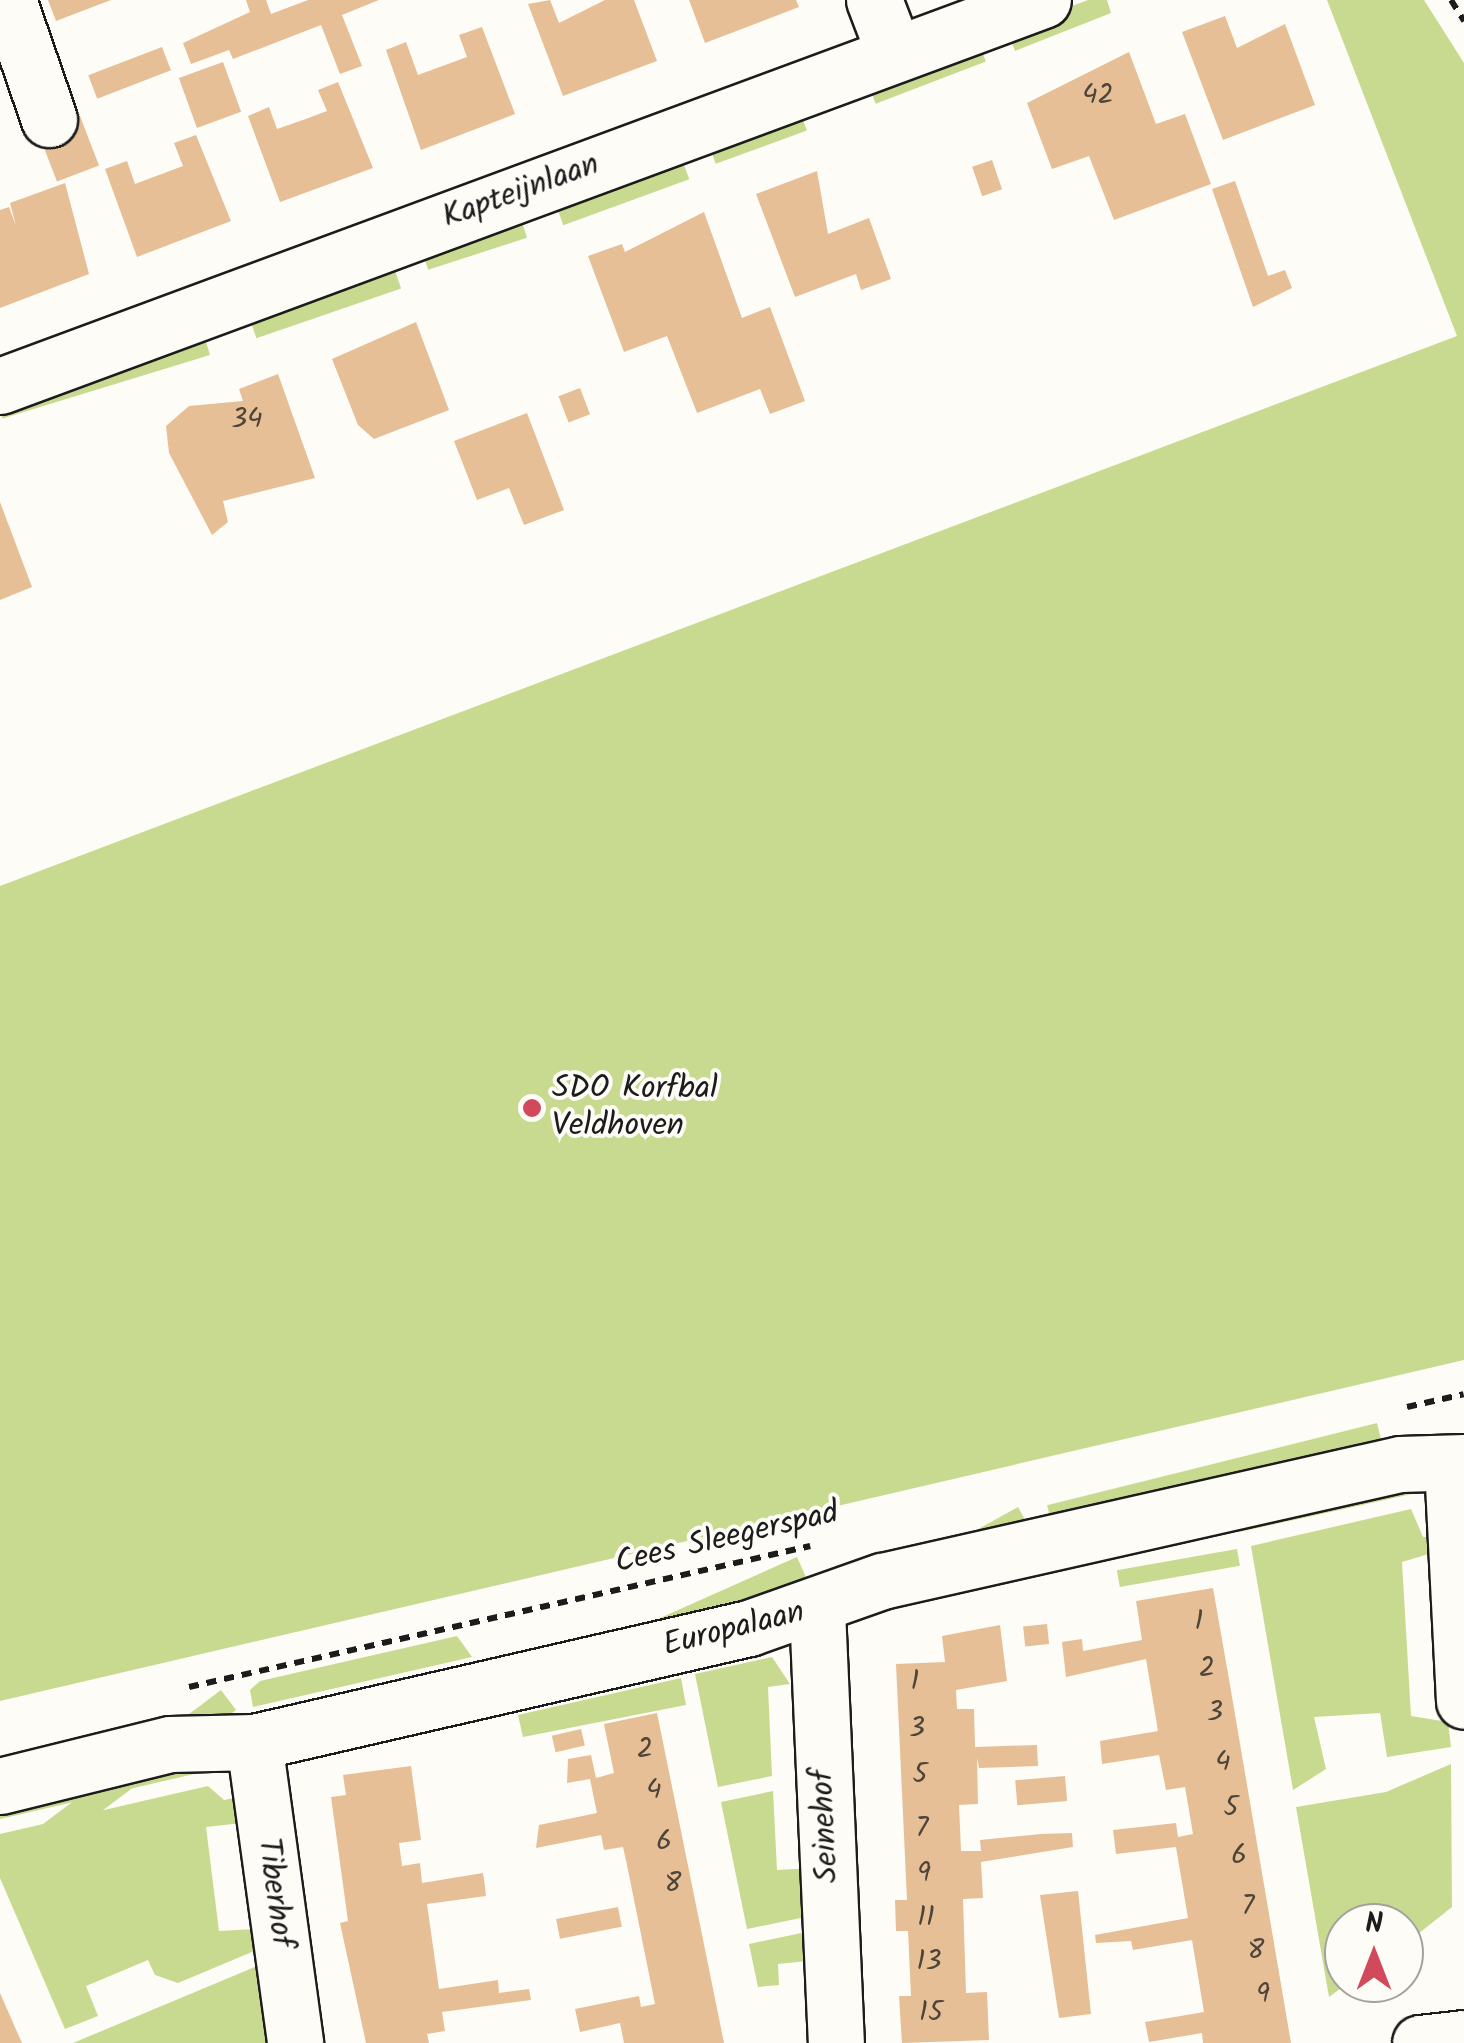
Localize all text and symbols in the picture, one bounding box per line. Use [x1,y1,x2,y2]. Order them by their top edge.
house number: 42 [1082,79,1114,113]
street label: Kapteijnlaan [438,146,604,238]
house number: 34 [231,403,263,437]
place label: SDO Korfbal Veldhoven [552,1071,718,1146]
marker: SDO Korfbal Veldhoven [521,1097,543,1119]
street label: Cees Sleegerspad [612,1495,842,1583]
street label: Europalaan [659,1594,809,1666]
house number: 1 [1195,1605,1203,1639]
house number: 2 [1199,1652,1215,1686]
house number: 1 [911,1665,919,1699]
house number: 3 [1207,1696,1223,1730]
house number: 3 [909,1712,925,1746]
house number: 2 [637,1733,653,1767]
house number: 4 [1215,1746,1231,1780]
house number: 5 [912,1758,928,1792]
street label: Seinehof [804,1768,848,1884]
house number: 4 [646,1774,662,1808]
house number: 5 [1223,1791,1239,1825]
house number: 7 [916,1812,928,1846]
house number: 6 [656,1825,672,1859]
street label: Tiberhof [247,1836,301,1950]
house number: 6 [1231,1839,1247,1873]
house number: 9 [917,1857,931,1891]
house number: 8 [665,1867,681,1901]
house number: 7 [1242,1890,1254,1924]
house number: 11 [917,1901,935,1935]
text: N [1365,1902,1383,1947]
north arrow [1324,1903,1424,2003]
house number: 8 [1248,1934,1264,1968]
house number: 13 [917,1945,941,1979]
house number: 9 [1256,1978,1270,2012]
house number: 15 [919,1996,943,2030]

